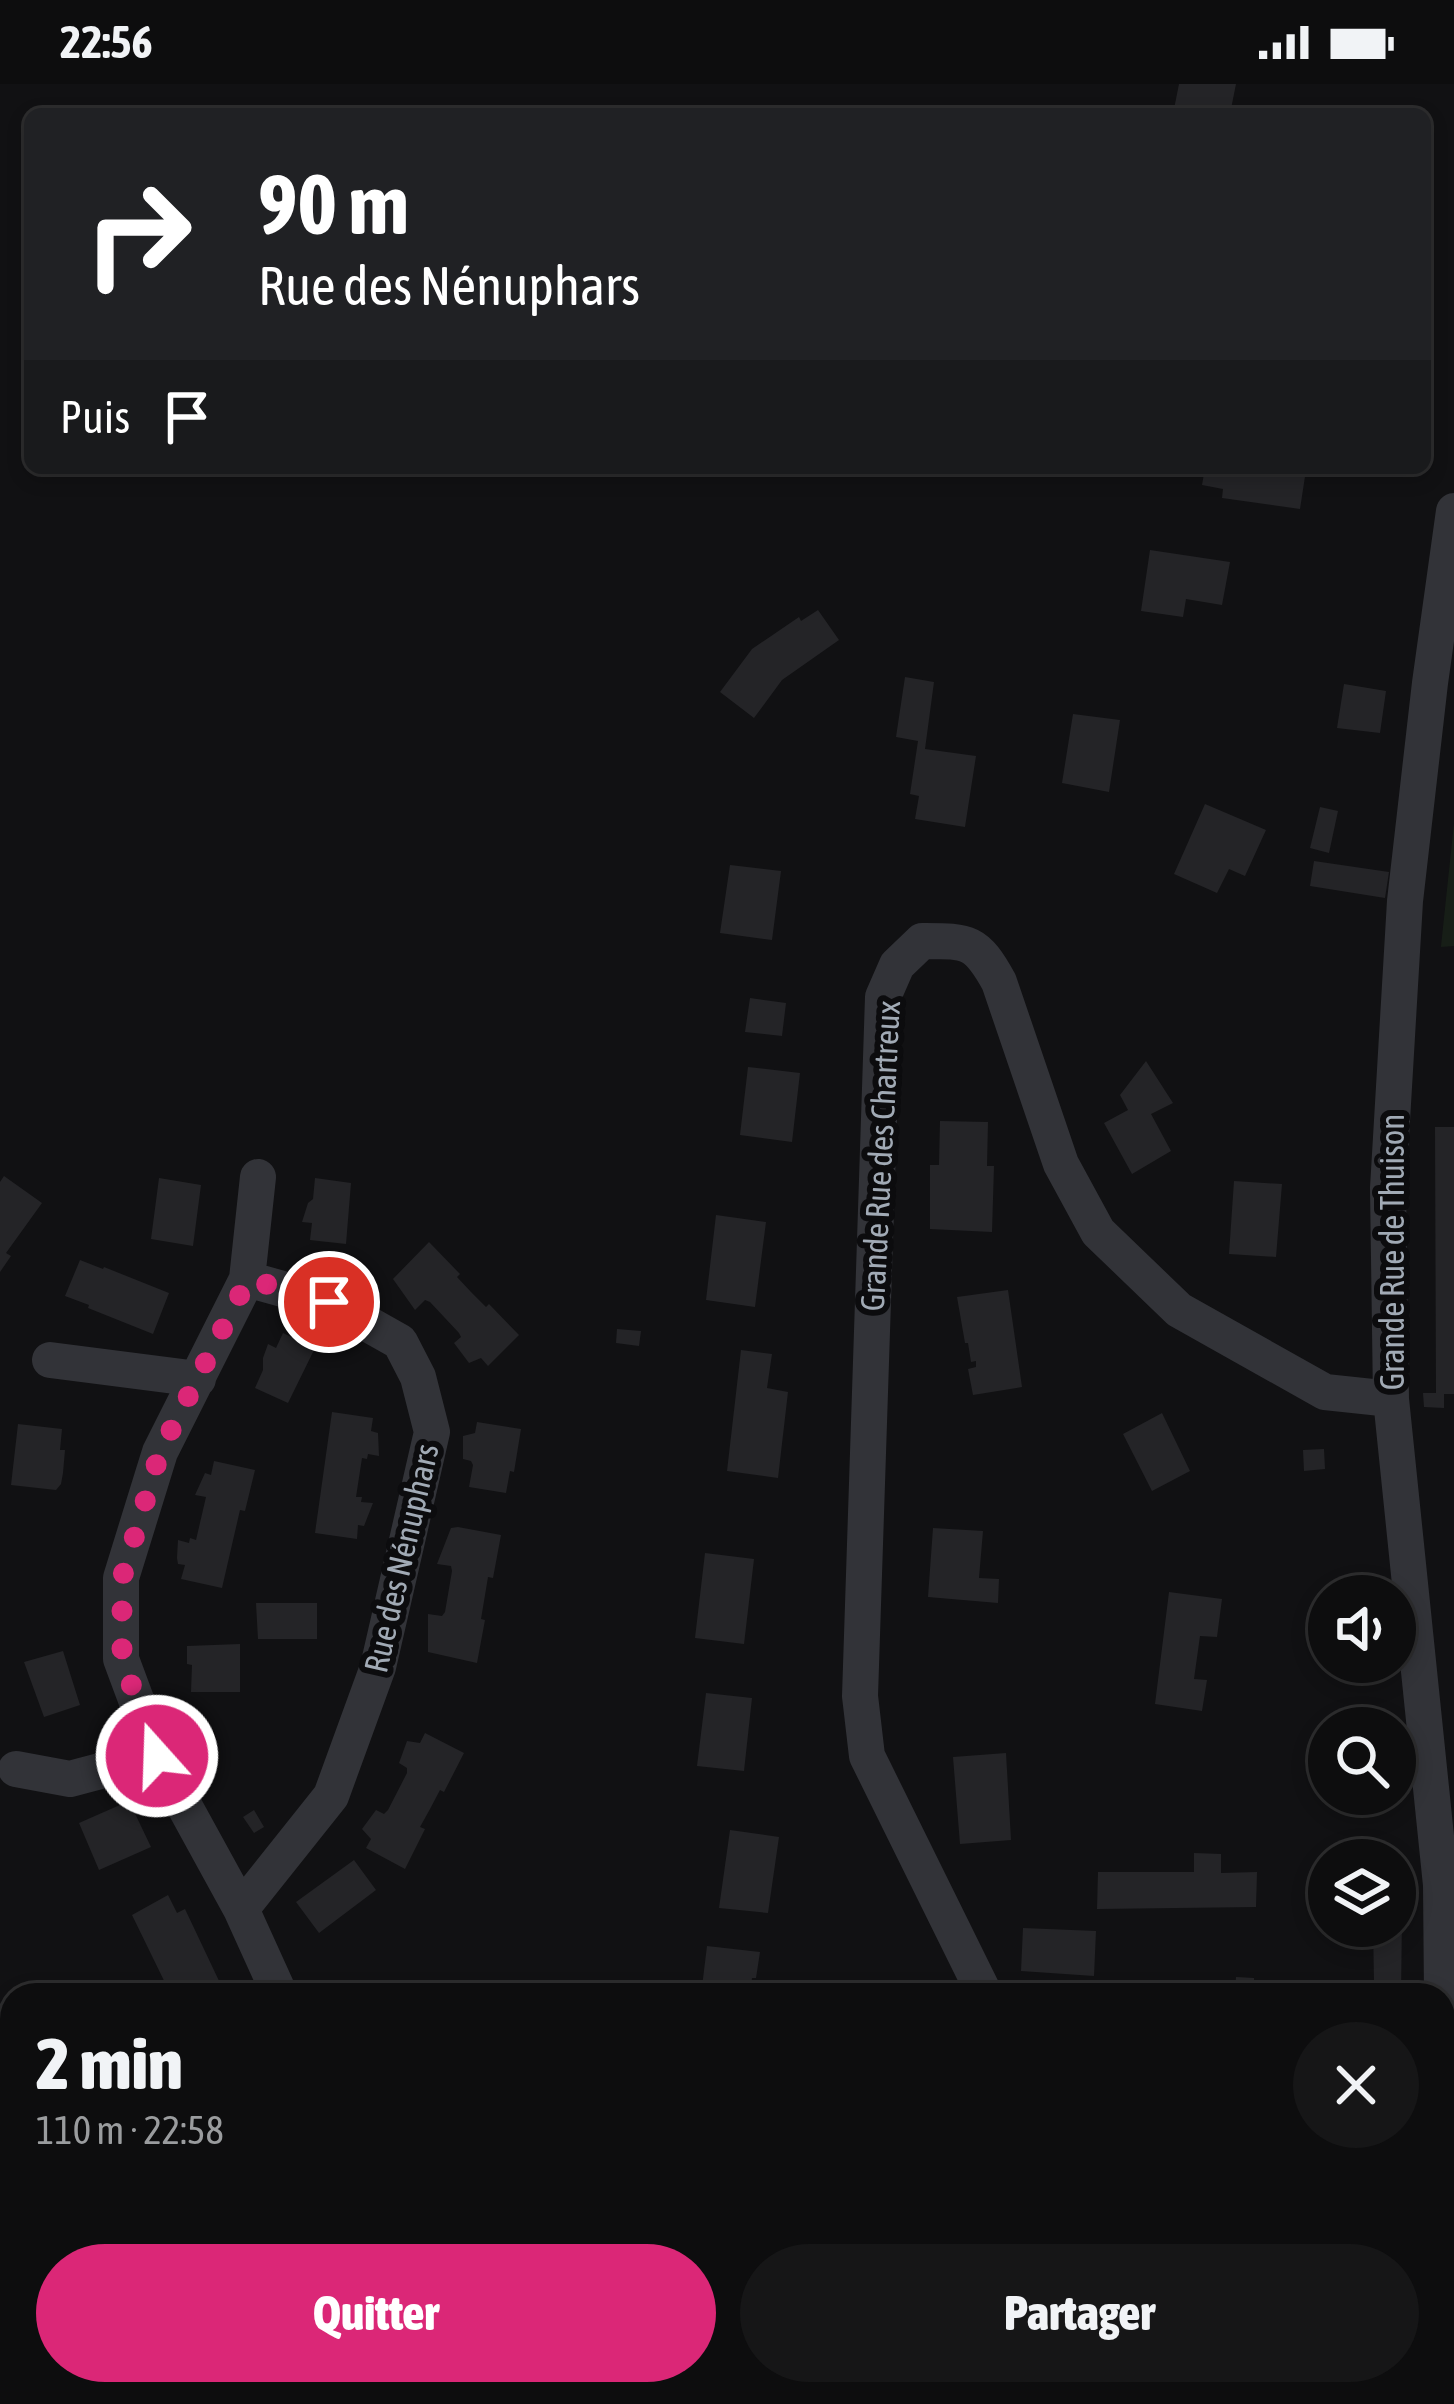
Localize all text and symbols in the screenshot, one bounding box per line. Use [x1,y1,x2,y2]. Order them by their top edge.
text: 22:56 [60,16,153,68]
icon: right [60,156,216,312]
text: 90 m [258,156,409,252]
text: Rue des Nénuphars [258,255,640,316]
icon: arrive [154,384,220,450]
text: Puis [60,391,130,443]
street label: Grande Rue des Chartreux [853,1000,907,1312]
street label: Grande Rue de Thuison [1373,1114,1411,1390]
pin [278,1251,380,1353]
icon: arrive [296,1269,362,1335]
street label: Rue des Nénuphars [356,1440,446,1676]
map controls [1308,1575,1416,1947]
button: sound [1308,1575,1416,1683]
position arrow [94,1693,220,1819]
button: search [1308,1707,1416,1815]
button: layers [1308,1839,1416,1947]
text: 2 min [36,2022,183,2104]
button: close [1293,2022,1419,2148]
text: 110 m · 22:58 [36,2108,224,2152]
button: Quitter [36,2244,716,2382]
button: Partager [740,2244,1419,2382]

